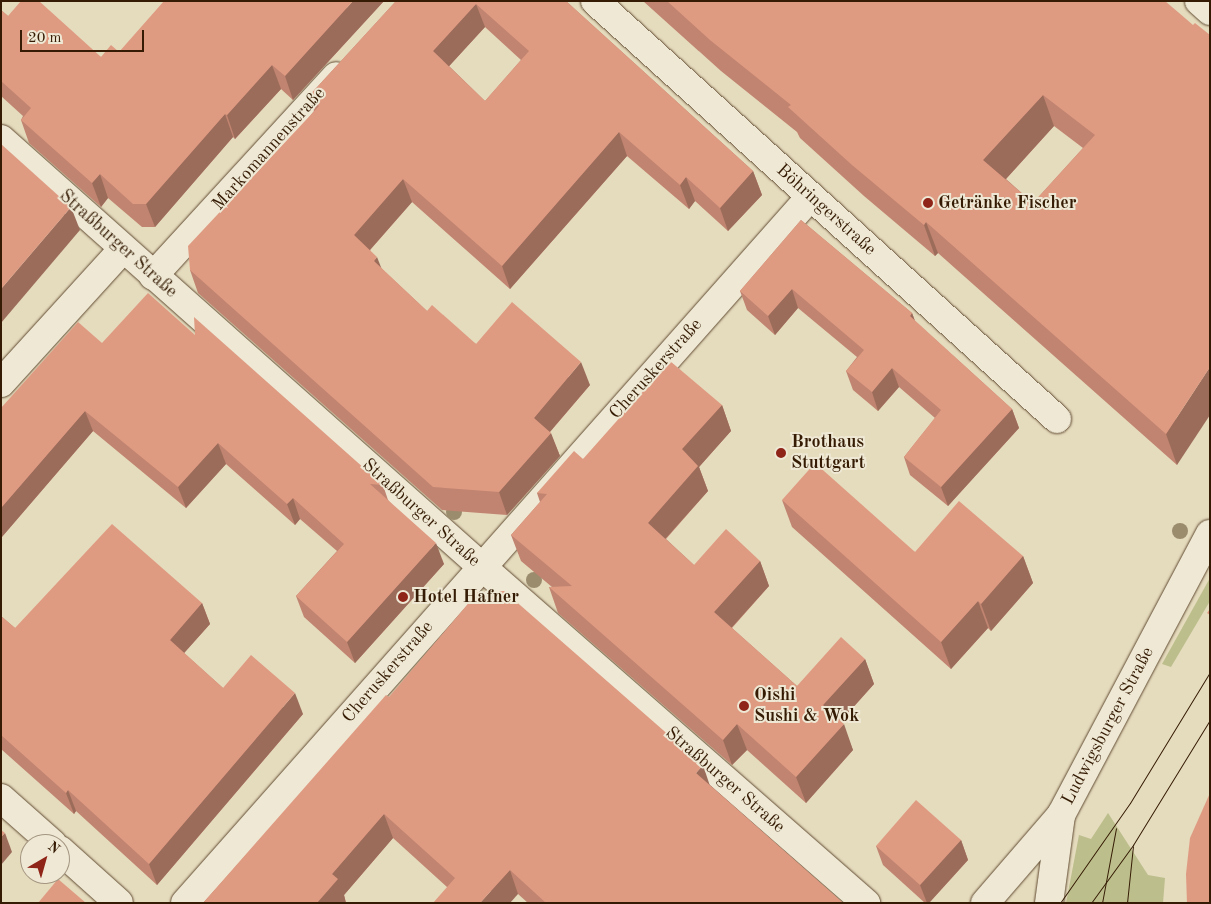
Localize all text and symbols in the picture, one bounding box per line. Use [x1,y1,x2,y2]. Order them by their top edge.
scale bar [22,20,146,52]
text: 20 m [28,31,62,46]
street label: Markomannenstraße [208,83,330,215]
street label: Böhringerstraße [772,160,880,260]
street label: Straßburger Straße [55,185,181,303]
place label: Getränke Fischer [938,192,1077,214]
marker: Getränke Fischer [922,197,934,209]
street label: Cheruskerstraße [605,314,707,424]
place label: Brothaus Stuttgart [791,432,865,474]
marker: Brothaus Stuttgart [775,447,787,459]
street label: Straßburger Straße [358,454,484,572]
place label: Hotel Hafner [413,586,519,608]
marker: Hotel Hafner [397,591,409,603]
street label: Cheruskerstraße [338,617,438,727]
street label: Ludwigsburger Straße [1057,643,1159,809]
place label: Oishi Sushi & Wok [754,685,859,728]
marker: Oishi Sushi & Wok [738,700,750,712]
street label: Straßburger Straße [661,722,789,838]
north arrow [20,834,70,884]
text: N [45,839,62,857]

